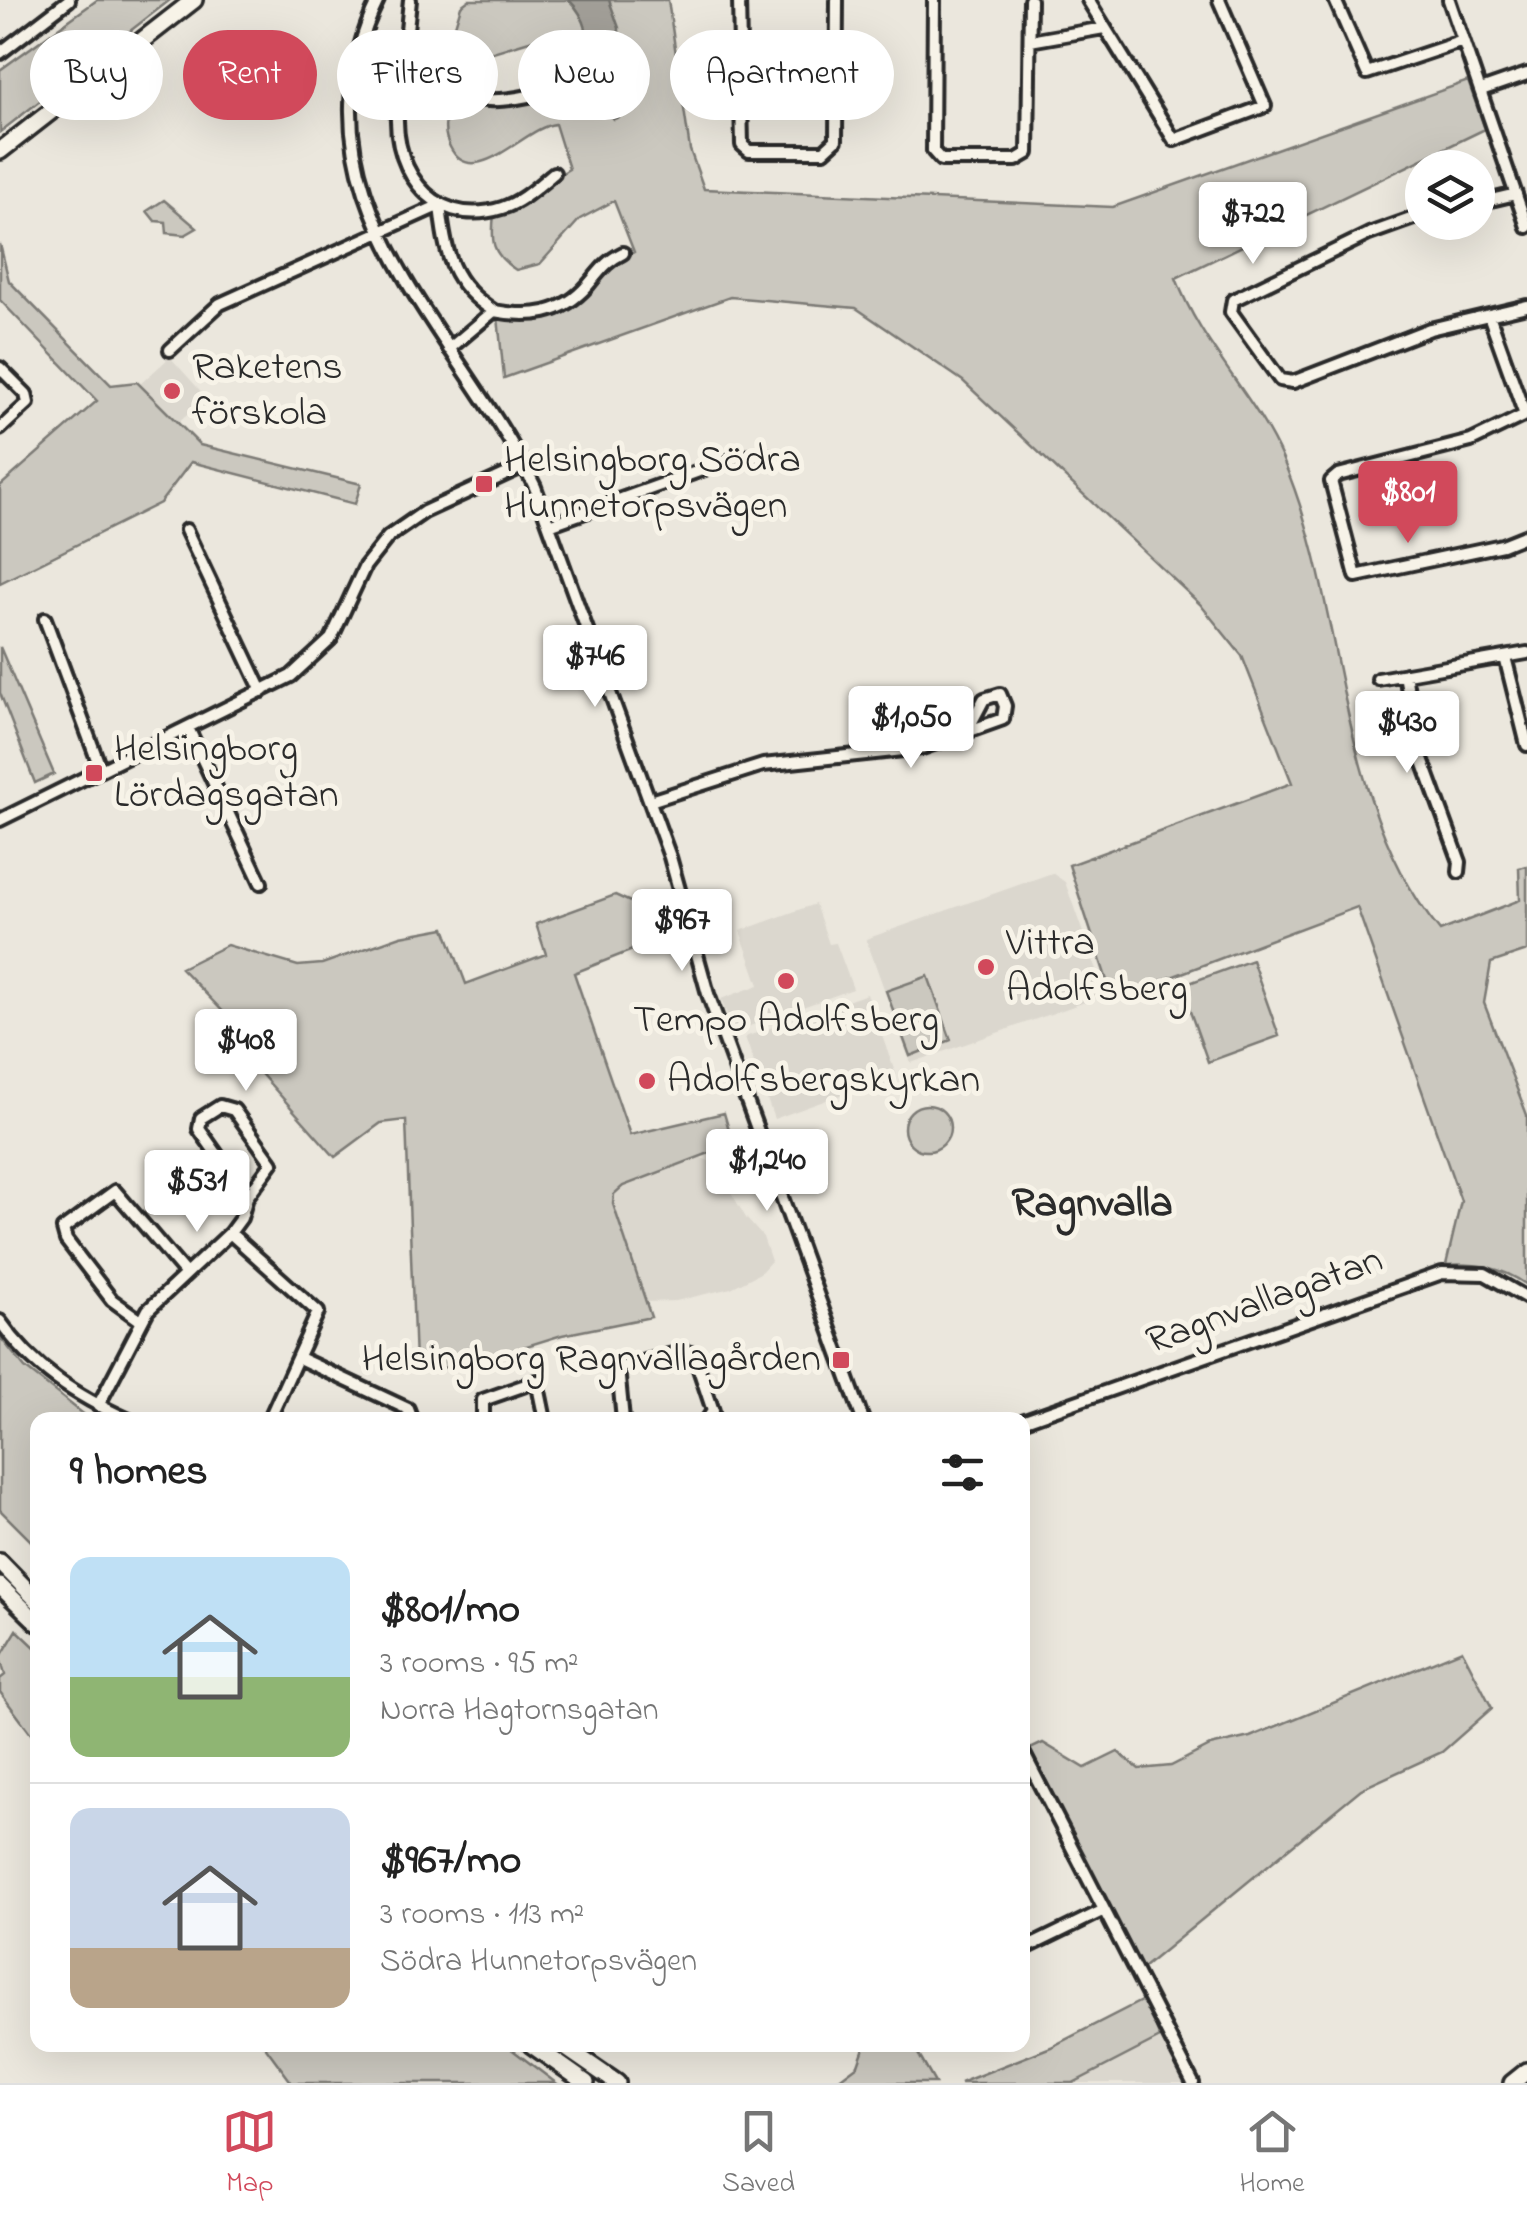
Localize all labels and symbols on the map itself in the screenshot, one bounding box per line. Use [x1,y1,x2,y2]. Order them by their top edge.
pin: $722 [1194,182,1312,267]
place label: Raketens förskola [192,339,343,444]
marker: Raketens förskola [161,380,183,402]
place label: Helsingborg Södra Hunnetorpsvägen [504,432,801,537]
pin: $801 [1349,461,1467,546]
marker: Helsingborg Södra Hunnetorpsvägen [473,473,495,495]
pin: $746 [536,625,654,710]
pin: $1,050 [830,686,992,771]
pin: $430 [1348,691,1466,776]
place label: Helsingborg Lördagsgatan [114,721,339,826]
marker: Helsingborg Lördagsgatan [83,762,105,784]
pin: $967 [623,889,741,974]
place label: Vittra Adolfsberg [1005,915,1188,1020]
marker: Vittra Adolfsberg [975,956,997,978]
marker: Tempo Adolfsberg [775,970,797,992]
place label: Tempo Adolfsberg [633,992,939,1051]
pin: $408 [187,1009,305,1094]
place label: Adolfsbergskyrkan [667,1052,980,1111]
marker: Adolfsbergskyrkan [636,1070,658,1092]
pin: $1,240 [686,1129,848,1214]
pin: $531 [138,1150,256,1235]
district label: Ragnvalla [1011,1174,1173,1236]
street label: Ragnvallagatan [1138,1232,1392,1372]
place label: Helsingborg Ragnvallagården [361,1331,821,1390]
marker: Helsingborg Ragnvallagården [830,1349,852,1371]

